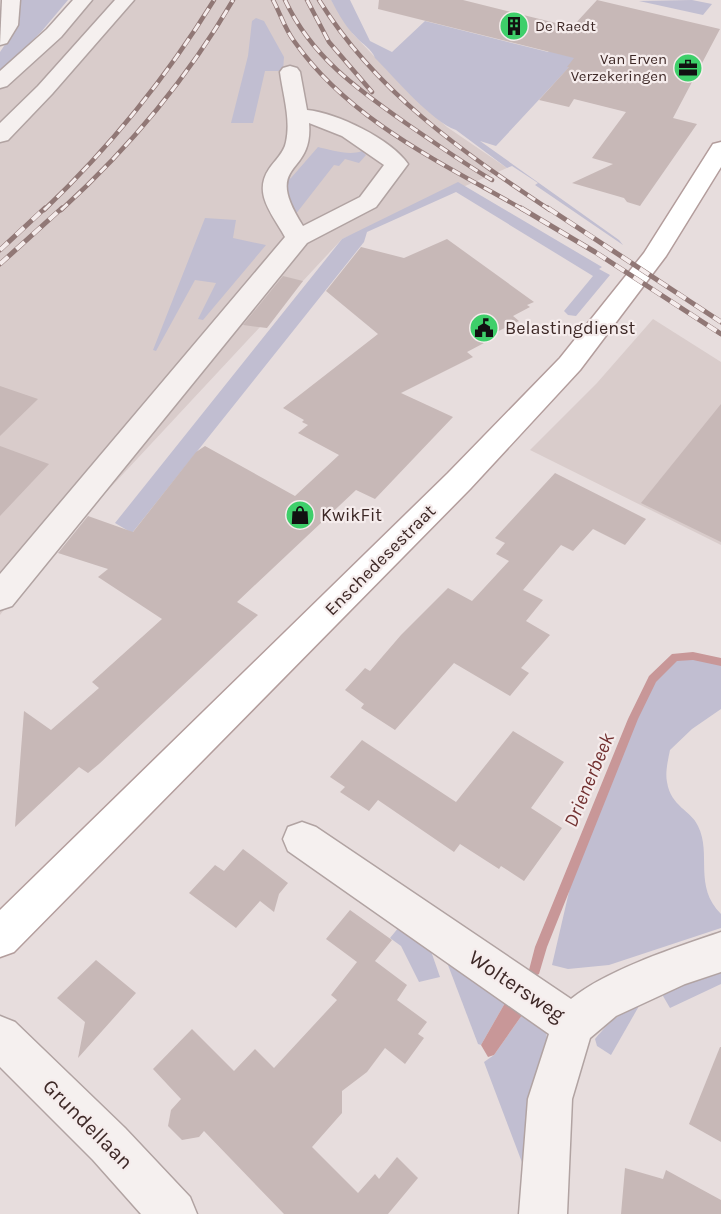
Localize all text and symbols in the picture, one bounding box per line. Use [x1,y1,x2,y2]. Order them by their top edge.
building icon: De Raedt [498,10,530,42]
place label: De Raedt [535,17,596,35]
place label: Van Erven Verzekeringen [571,50,667,85]
office icon: Van Erven Verzekeringen [672,52,704,84]
public building icon: Belastingdienst [468,312,500,344]
place label: Belastingdienst [505,317,636,339]
shop icon: KwikFit [284,499,316,531]
street label: Enschedesestraat [320,500,440,620]
place label: KwikFit [321,504,382,526]
water label: Drienerbeek [559,729,619,830]
street label: Woltersweg [464,945,570,1027]
street label: Grundellaan [38,1074,138,1174]

